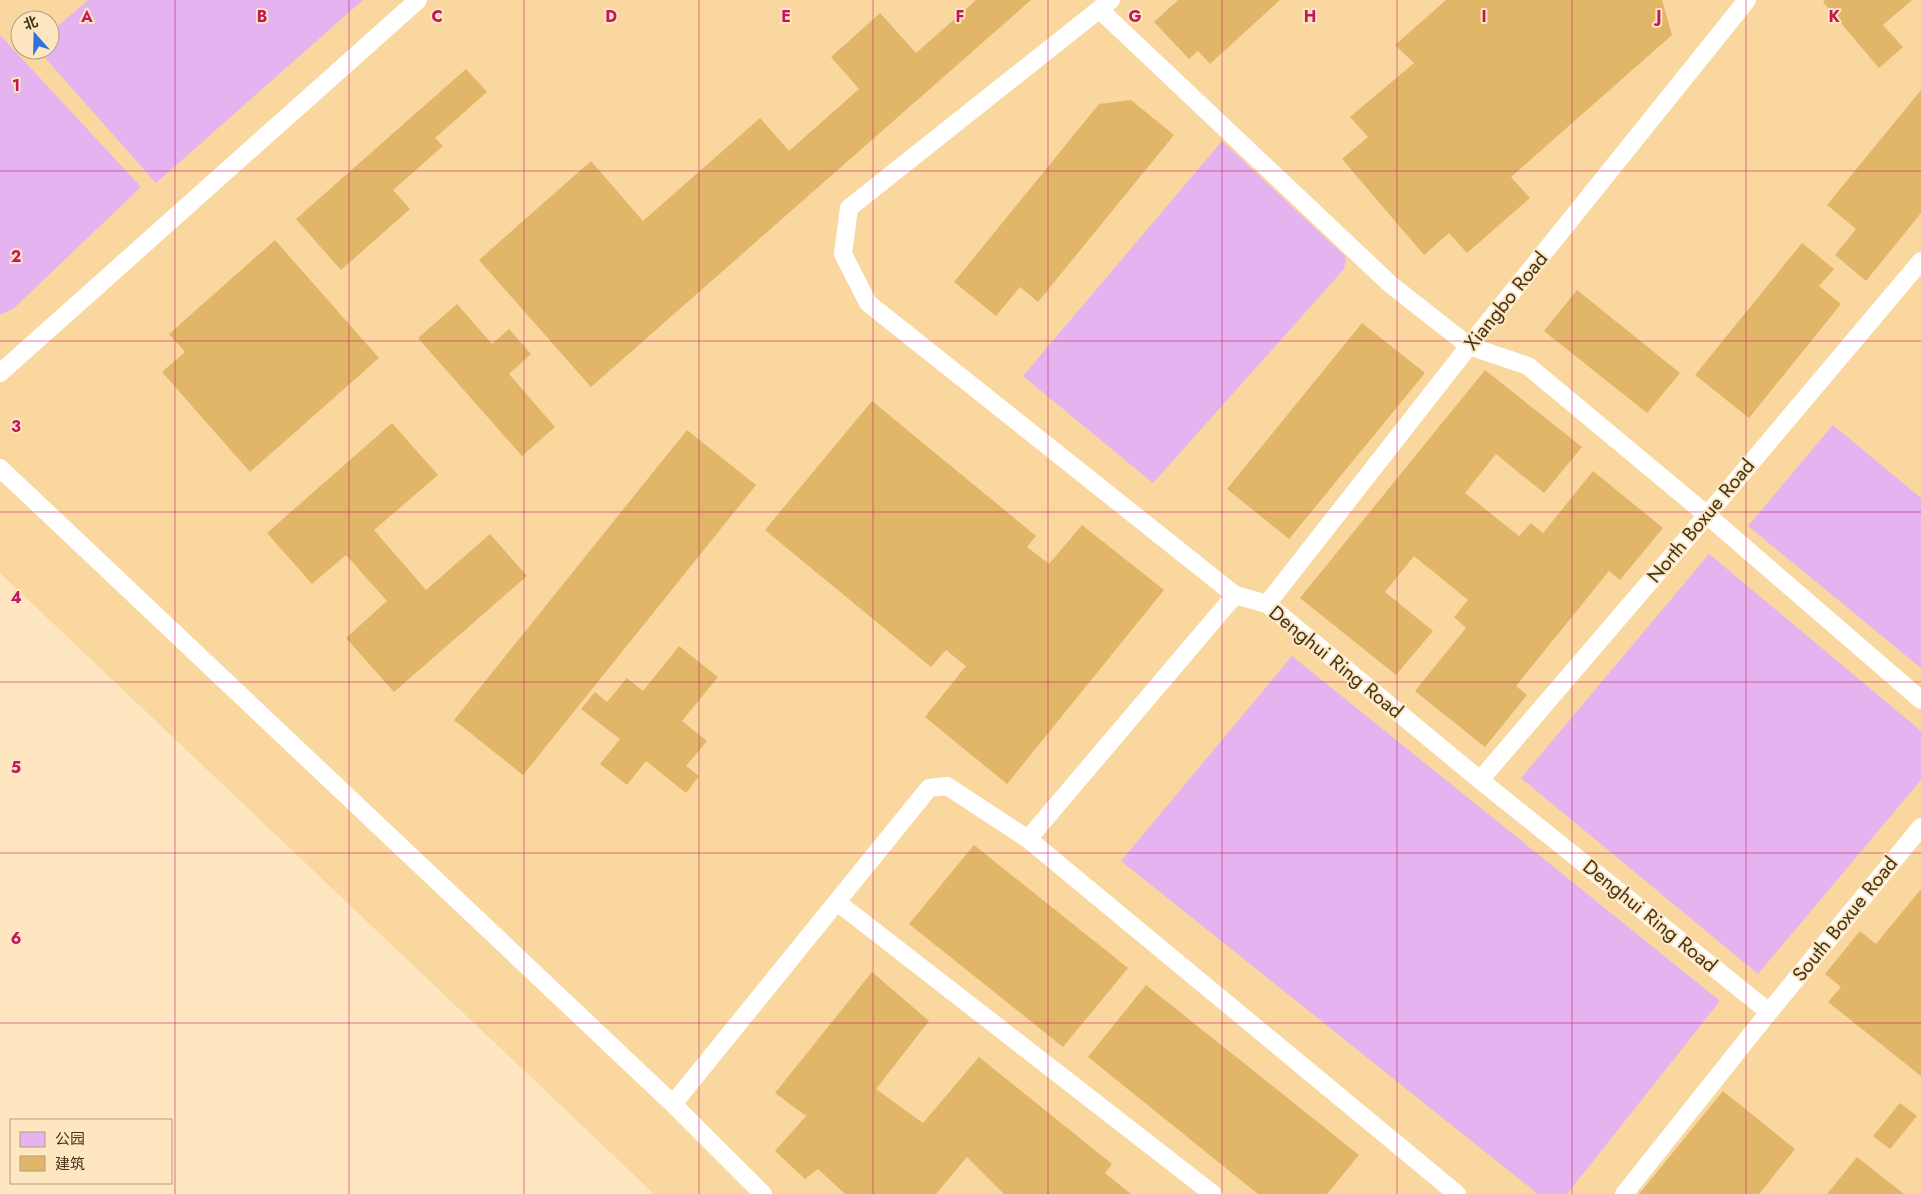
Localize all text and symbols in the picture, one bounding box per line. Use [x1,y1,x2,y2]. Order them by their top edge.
text: A [80,5,93,28]
text: B [257,5,267,28]
text: C [431,5,443,28]
text: D [605,5,617,28]
text: E [781,5,791,28]
text: F [956,5,964,28]
text: G [1128,5,1142,28]
text: H [1304,5,1316,28]
text: I [1481,5,1487,28]
text: J [1653,5,1662,28]
text: K [1828,5,1840,28]
north arrow [10,10,60,60]
text: 北 [21,11,41,35]
text: 1 [12,74,20,97]
text: 2 [11,245,21,268]
street label: Xiangbo Road [1457,246,1555,356]
text: 3 [11,415,21,438]
street label: North Boxue Road [1640,453,1762,589]
text: 4 [10,586,22,609]
street label: Denghui Ring Road [1263,599,1409,725]
text: 5 [11,756,21,779]
street label: South Boxue Road [1785,850,1905,988]
street label: Denghui Ring Road [1577,853,1723,979]
text: 6 [11,927,21,950]
legend [10,1119,172,1184]
text: 公园 [55,1128,85,1150]
text: 建筑 [55,1153,85,1175]

